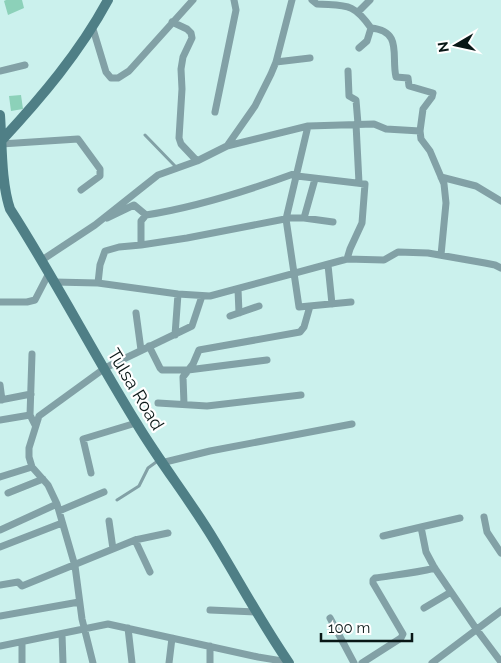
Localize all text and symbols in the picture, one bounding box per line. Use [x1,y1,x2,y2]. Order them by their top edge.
north arrow [431,20,481,70]
text: N [434,41,452,54]
street label: Tulsa Road [103,344,169,434]
scale bar [321,610,412,642]
text: 100 m [328,619,370,637]

